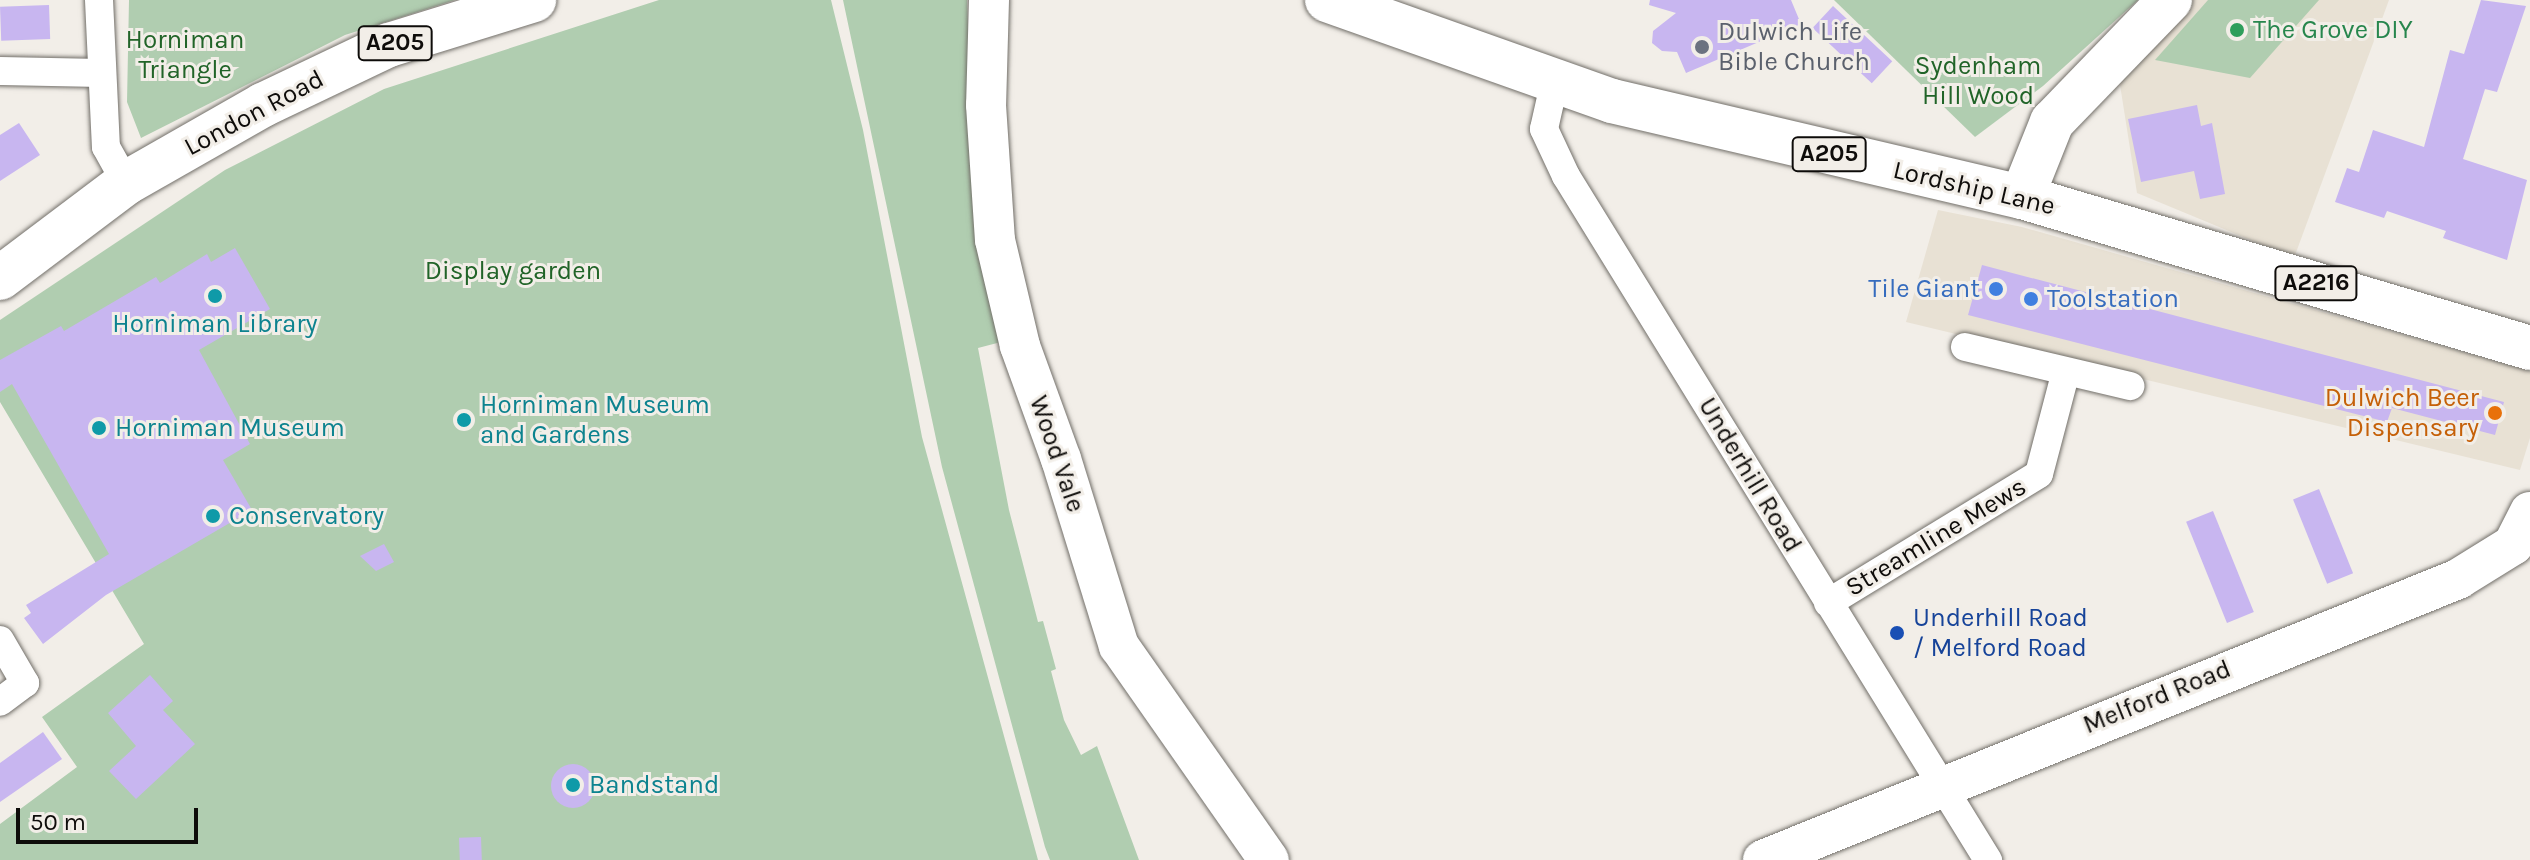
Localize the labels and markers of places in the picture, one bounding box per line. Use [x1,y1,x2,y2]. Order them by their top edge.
place label: The Grove DIY [2253,14,2413,46]
place label: Dulwich Life Bible Church [1718,16,1870,78]
marker: The Grove DIY [2228,21,2246,39]
marker: Dulwich Life Bible Church [1693,38,1711,56]
place label: Tile Giant [1868,273,1980,305]
marker: Tile Giant [1987,280,2005,298]
place label: Toolstation [2047,283,2179,315]
marker: Horniman Library [206,287,224,305]
marker: Toolstation [2022,290,2040,308]
place label: Horniman Library [112,308,318,340]
place label: Dulwich Beer Dispensary [2325,382,2479,444]
place label: Horniman Museum and Gardens [480,389,710,450]
marker: Dulwich Beer Dispensary [2486,404,2504,422]
marker: Horniman Museum and Gardens [455,411,473,429]
place label: Horniman Museum [115,412,345,444]
marker: Horniman Museum [90,419,108,437]
place label: Conservatory [229,500,384,532]
marker: Conservatory [204,507,222,525]
place label: Underhill Road / Melford Road [1913,602,2088,664]
marker: Underhill Road / Melford Road [1888,624,1906,642]
place label: Bandstand [589,769,719,801]
marker: Bandstand [564,776,582,794]

